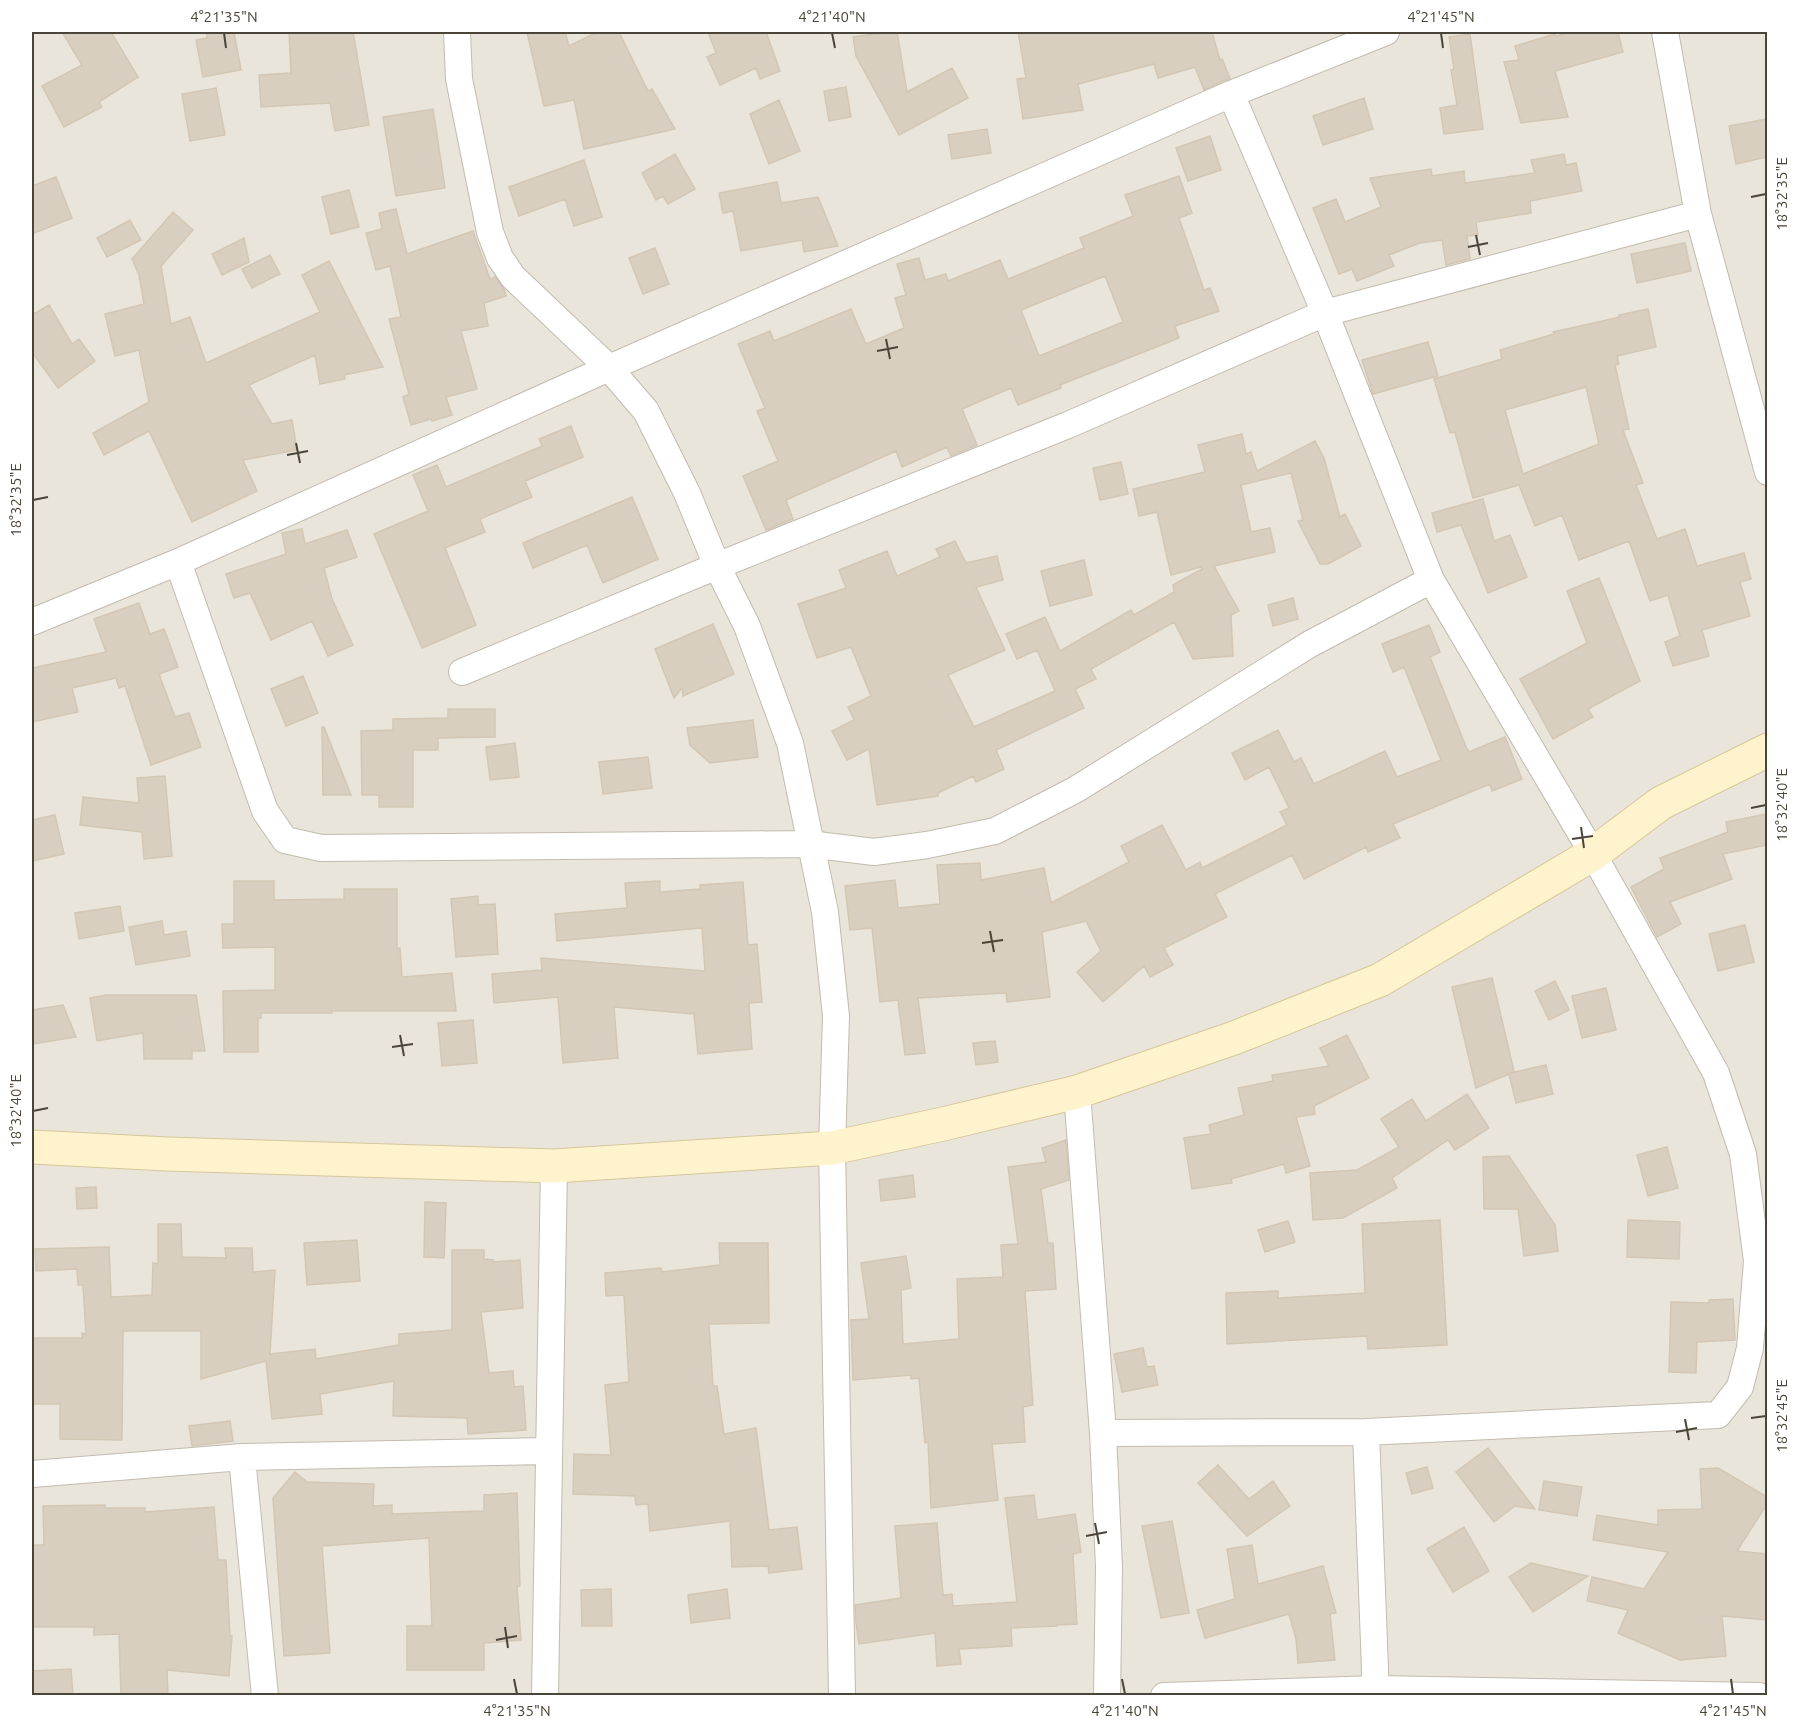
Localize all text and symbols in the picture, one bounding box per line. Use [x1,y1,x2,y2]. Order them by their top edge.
text: 4°21'35"N [190,8,258,25]
text: 4°21'40"N [798,8,866,25]
text: 4°21'45"N [1407,8,1475,25]
text: 18°32'35"E [1773,157,1790,231]
text: 18°32'35"E [7,463,24,537]
text: 18°32'40"E [1773,768,1790,842]
text: 18°32'40"E [7,1074,24,1148]
text: 18°32'45"E [1773,1379,1790,1453]
text: 4°21'35"N [483,1702,551,1719]
text: 4°21'40"N [1091,1702,1159,1719]
text: 4°21'45"N [1699,1702,1767,1719]

